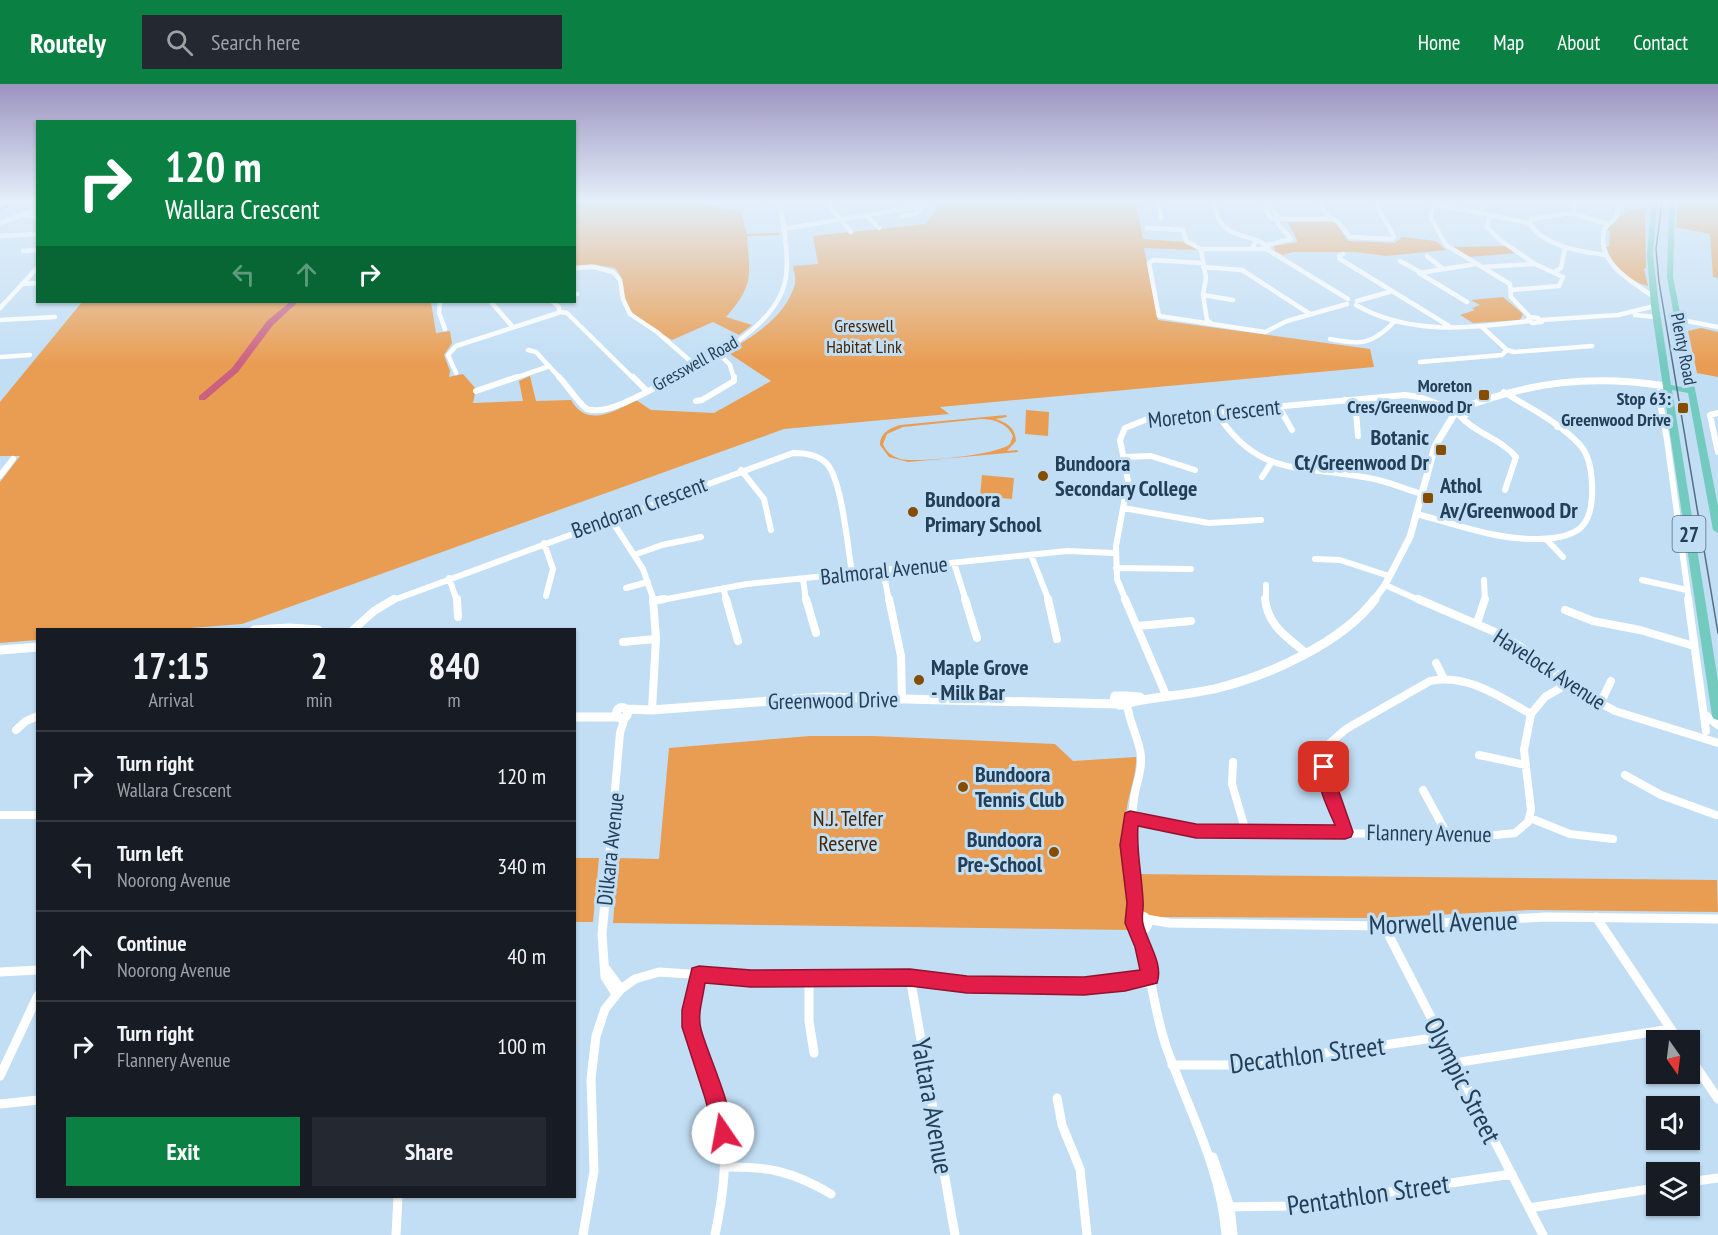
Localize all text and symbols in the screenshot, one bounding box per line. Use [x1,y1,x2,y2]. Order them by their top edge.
search box [142,15,562,69]
text: Routely [30,24,106,61]
icon: search [163,26,196,59]
text: Search here [211,28,300,56]
text: Home [1418,29,1460,56]
text: Map [1493,29,1524,56]
text: About [1557,29,1600,56]
text: Contact [1633,29,1688,56]
text: 120 m [165,139,262,194]
icon: right [66,144,144,222]
text: Wallara Crescent [165,192,320,226]
icon: left [227,258,260,291]
icon: ahead [290,258,323,291]
icon: right [353,258,386,291]
street label: Plenty Road [1666,311,1702,387]
park label: Gresswell Habitat Link [826,314,902,358]
street label: Gresswell Road [648,330,742,396]
place label: Moreton Cres/Greenwood Dr [1347,374,1473,418]
place label: Stop 63: Greenwood Drive [1561,387,1671,431]
marker: Moreton Cres/Greenwood Dr [1477,388,1491,402]
street label: Moreton Crescent [1146,392,1282,434]
marker: Stop 63: Greenwood Drive [1676,401,1690,415]
place label: Botanic Ct/Greenwood Dr [1294,423,1430,476]
marker: Botanic Ct/Greenwood Dr [1434,443,1448,457]
place label: Bundoora Secondary College [1055,449,1197,502]
marker: Bundoora Secondary College [1036,469,1050,483]
street label: Bendoran Crescent [568,470,710,544]
place label: Athol Av/Greenwood Dr [1439,471,1578,524]
place label: Bundoora Primary School [925,485,1042,538]
marker: Athol Av/Greenwood Dr [1421,491,1435,505]
marker: Bundoora Primary School [906,505,920,519]
road number: 27 [1672,516,1706,552]
street label: Balmoral Avenue [819,549,949,591]
street label: Havelock Avenue [1489,622,1611,716]
text: 17:15 [132,642,210,689]
text: 2 [310,642,328,689]
text: 840 [428,642,480,689]
place label: Maple Grove - Milk Bar [931,653,1029,706]
marker: Maple Grove - Milk Bar [912,673,926,687]
street label: Greenwood Drive [768,685,898,715]
text: Arrival [148,687,194,713]
text: min [306,687,332,713]
text: m [448,687,461,713]
pin [1298,741,1349,792]
text: Turn right [117,749,194,777]
icon: arrive [1307,750,1340,783]
icon: right [66,760,99,793]
place label: Bundoora Tennis Club [975,760,1064,813]
text: 120 m [497,762,546,790]
text: Wallara Crescent [117,777,232,803]
marker: Bundoora Tennis Club [956,780,970,794]
street label: Dilkara Avenue [590,791,630,907]
park label: N.J. Telfer Reserve [813,804,883,857]
street label: Flannery Avenue [1366,818,1492,848]
place label: Bundoora Pre-School [957,825,1043,878]
text: Turn left [117,839,183,867]
marker: Bundoora Pre-School [1047,845,1061,859]
icon: left [66,850,99,883]
text: 340 m [497,852,546,880]
text: Noorong Avenue [117,867,231,893]
street label: Morwell Avenue [1368,902,1518,942]
text: Continue [117,929,187,957]
icon: ahead [66,940,99,973]
text: 40 m [507,942,546,970]
text: Noorong Avenue [117,957,231,983]
street label: Olympic Street [1417,1011,1510,1149]
text: Turn right [117,1019,194,1047]
street label: Decathlon Street [1227,1028,1387,1080]
icon: right [66,1030,99,1063]
north arrow [1646,1030,1700,1084]
map controls [1646,1030,1700,1216]
text: 100 m [497,1032,546,1060]
street label: Yaltara Avenue [904,1035,962,1177]
text: Flannery Avenue [117,1047,230,1073]
button: sound [1646,1096,1700,1150]
position arrow [691,1101,755,1165]
button: Exit [66,1117,300,1186]
button: Share [312,1117,546,1186]
button: layers [1646,1162,1700,1216]
street label: Pentathlon Street [1285,1166,1452,1222]

